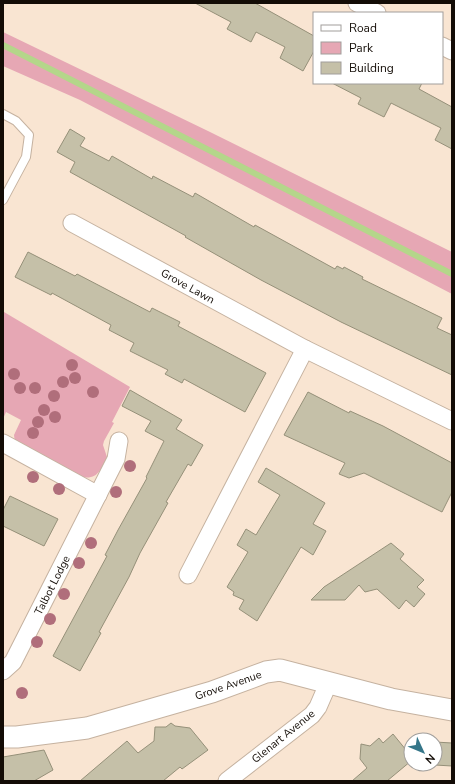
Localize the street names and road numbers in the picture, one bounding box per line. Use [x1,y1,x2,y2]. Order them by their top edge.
street label: Grove Lawn [158,265,217,307]
street label: Talbot Lodge [31,553,74,617]
street label: Grove Avenue [193,667,264,704]
street label: Glenart Avenue [248,706,318,767]

